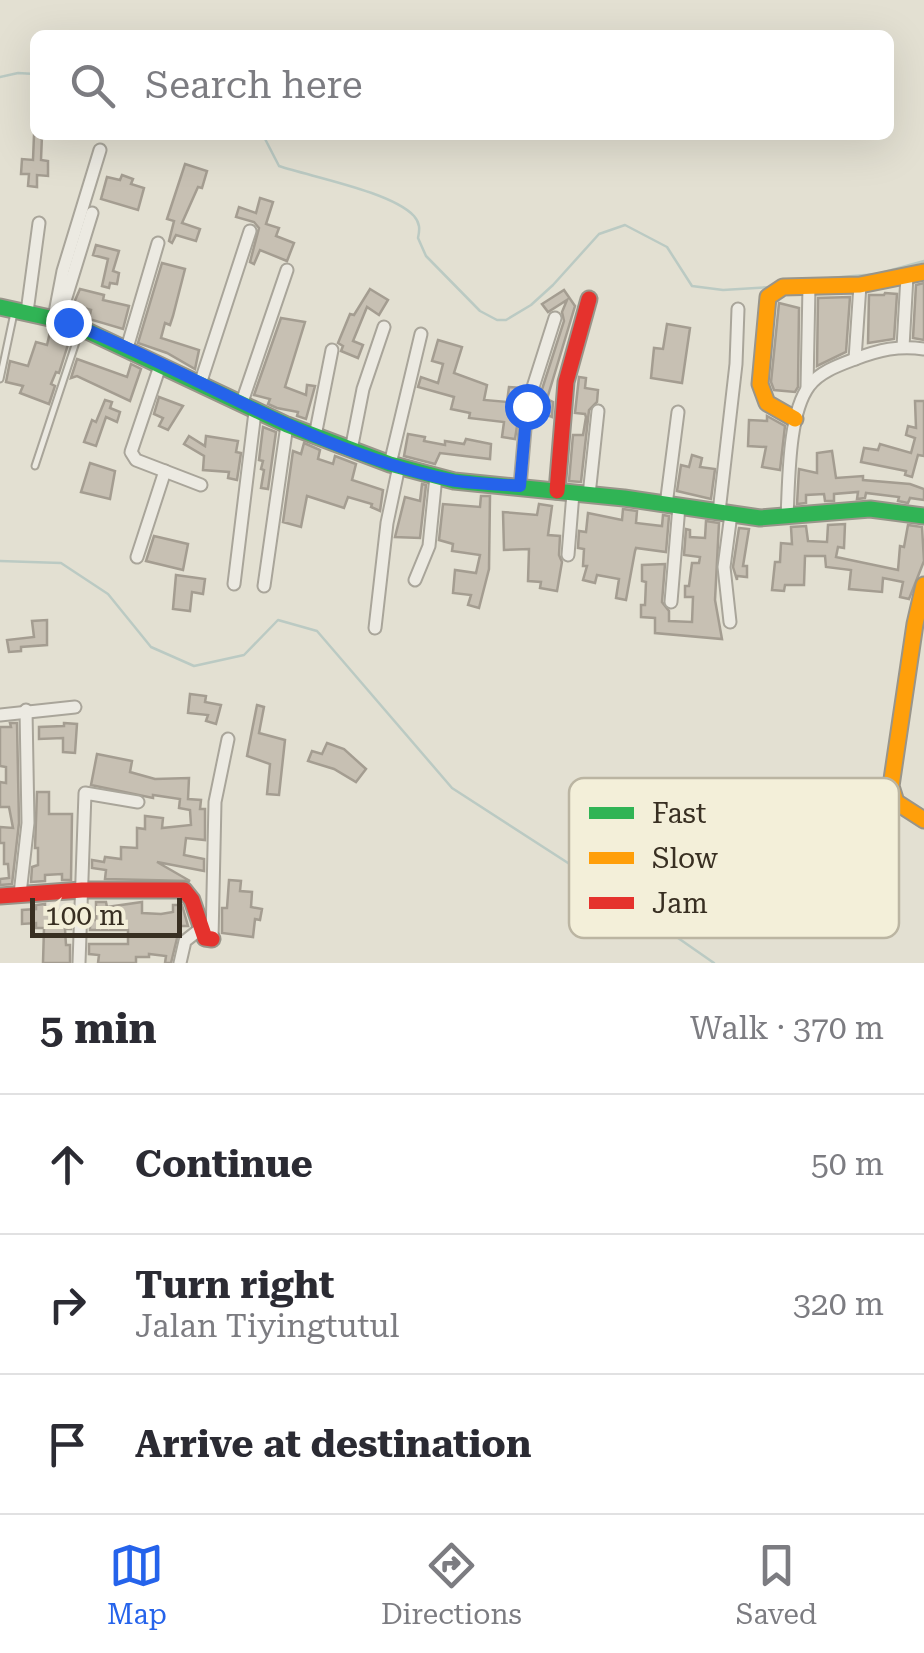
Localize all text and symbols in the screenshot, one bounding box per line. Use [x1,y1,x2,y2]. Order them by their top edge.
search box [30,30,894,140]
icon: search [65,58,120,113]
text: Search here [145,63,363,107]
route end [46,300,92,346]
route start [505,384,551,430]
legend [569,778,899,938]
text: Fast [652,797,706,830]
text: Slow [652,842,719,875]
text: Jam [652,887,708,920]
scale bar [30,893,182,938]
text: 100 m [45,899,125,932]
text: 5 min [40,1004,157,1053]
text: Walk · 370 m [690,1009,884,1047]
icon: ahead [40,1137,95,1192]
text: Continue [135,1142,313,1186]
text: 50 m [811,1145,884,1183]
text: Turn right [135,1263,334,1307]
icon: right [40,1277,95,1332]
text: 320 m [793,1285,884,1323]
text: Jalan Tiyingtutul [135,1307,399,1345]
icon: arrive [40,1417,95,1472]
text: Arrive at destination [135,1422,531,1466]
tab: Map [107,1538,167,1631]
tab: Directions [381,1538,522,1631]
tab: Saved [736,1538,817,1631]

